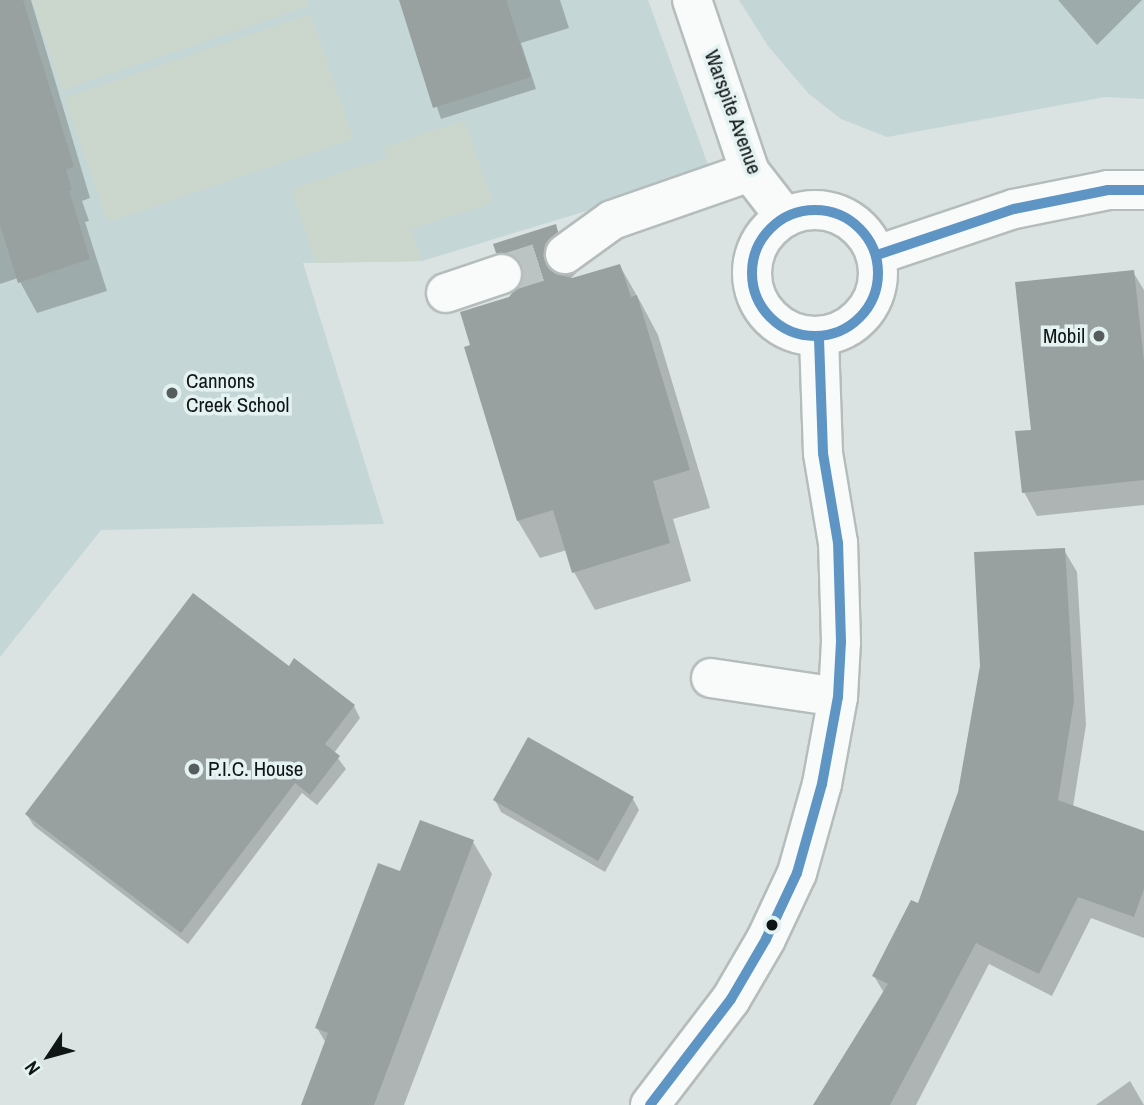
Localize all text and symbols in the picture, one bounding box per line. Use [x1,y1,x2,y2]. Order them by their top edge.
street label: Warspite Avenue [699,46,767,178]
place label: Mobil [1043,323,1085,349]
marker: Mobil [1091,328,1107,344]
place label: Cannons Creek School [186,368,289,418]
marker: Cannons Creek School [164,385,180,401]
place label: P.I.C. House [208,756,303,782]
marker: P.I.C. House [186,761,202,777]
unlabelled marker [765,918,779,932]
north arrow [14,1021,84,1091]
text: N [18,1056,46,1081]

